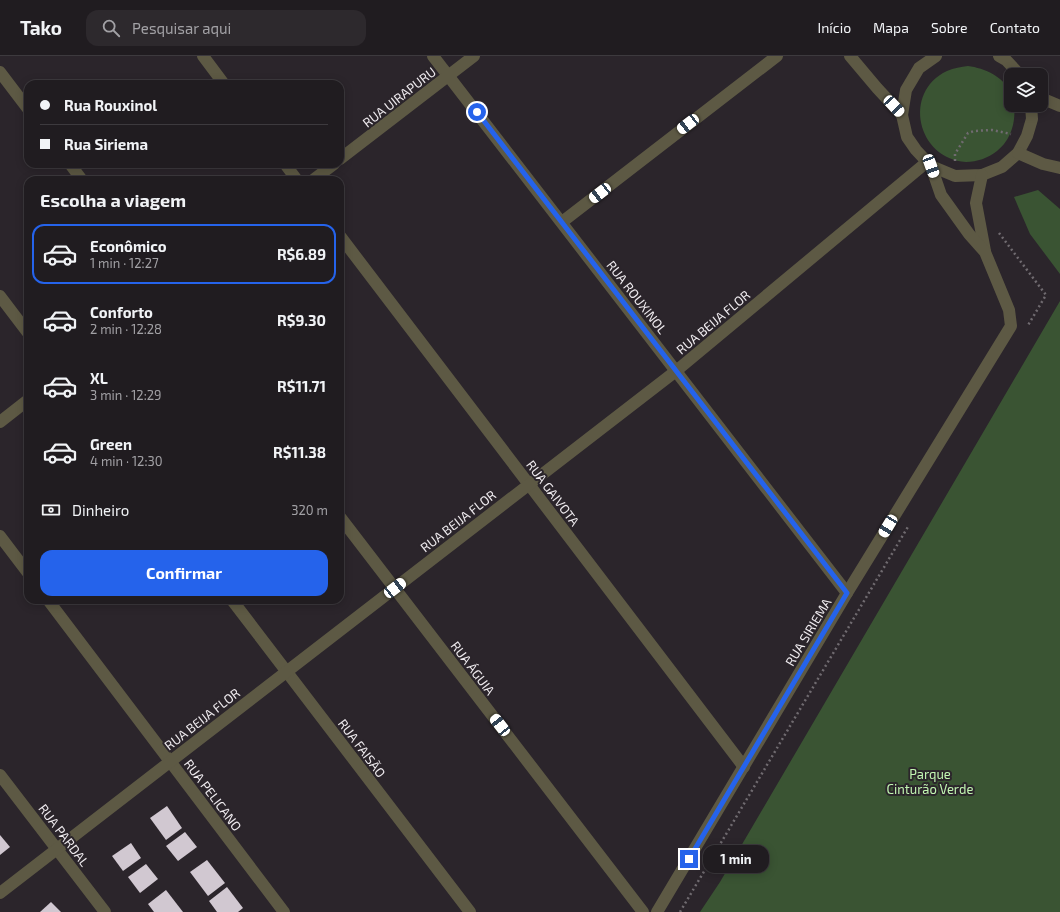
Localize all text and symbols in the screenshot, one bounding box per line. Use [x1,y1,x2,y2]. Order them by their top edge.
search box [86,10,366,46]
text: Tako [20,16,62,39]
icon: search [100,17,122,39]
text: Pesquisar aqui [132,19,231,37]
text: Início [818,19,851,36]
text: Mapa [873,19,909,36]
text: Sobre [931,19,968,36]
text: Contato [990,19,1040,36]
street label: RUA UIRAPURU [359,63,439,131]
map controls [1004,68,1048,112]
button: layers [1004,68,1048,112]
car [881,93,907,119]
text: Rua Rouxinol [64,96,157,114]
route start [468,103,486,121]
car [675,112,701,136]
text: Rua Siriema [64,135,148,153]
car [921,153,941,179]
car [587,181,613,205]
text: Escolha a viagem [40,189,186,211]
icon: car [42,236,78,272]
text: Econômico [90,237,167,255]
text: R$6.89 [277,245,326,263]
text: 1 min · 12:27 [90,255,159,271]
street label: RUA ROUXINOL [603,257,671,337]
street label: RUA BEIJA FLOR [673,287,753,357]
icon: car [42,302,78,338]
text: Conforto [90,303,153,321]
text: R$9.30 [277,311,326,329]
text: 2 min · 12:28 [90,321,162,337]
icon: car [42,368,78,404]
text: XL [90,369,108,387]
text: R$11.71 [277,377,326,395]
text: 3 min · 12:29 [90,387,161,403]
icon: car [42,434,78,470]
text: Green [90,435,132,453]
text: R$11.38 [273,443,326,461]
text: 4 min · 12:30 [90,453,163,469]
street label: RUA GAIVOTA [523,457,583,529]
street label: RUA BEIJA FLOR [417,487,499,555]
icon: cash [40,499,62,521]
text: Dinheiro [72,501,129,519]
text: 320 m [291,502,328,518]
car [877,513,899,539]
button: Confirmar [40,550,328,596]
car [382,576,408,600]
street label: RUA SIRIEMA [782,595,834,669]
street label: RUA ÁGUIA [448,637,499,698]
street label: RUA BEIJA FLOR [161,685,243,753]
car [488,712,512,738]
street label: RUA FAISÃO [335,716,389,780]
street label: RUA PELICANO [181,756,245,834]
park label: Parque Cinturão Verde [887,766,973,797]
street label: RUA PARDAL [35,801,93,870]
callout: 1 min [703,845,769,873]
route end [680,850,698,868]
text: 1 min [720,851,752,867]

